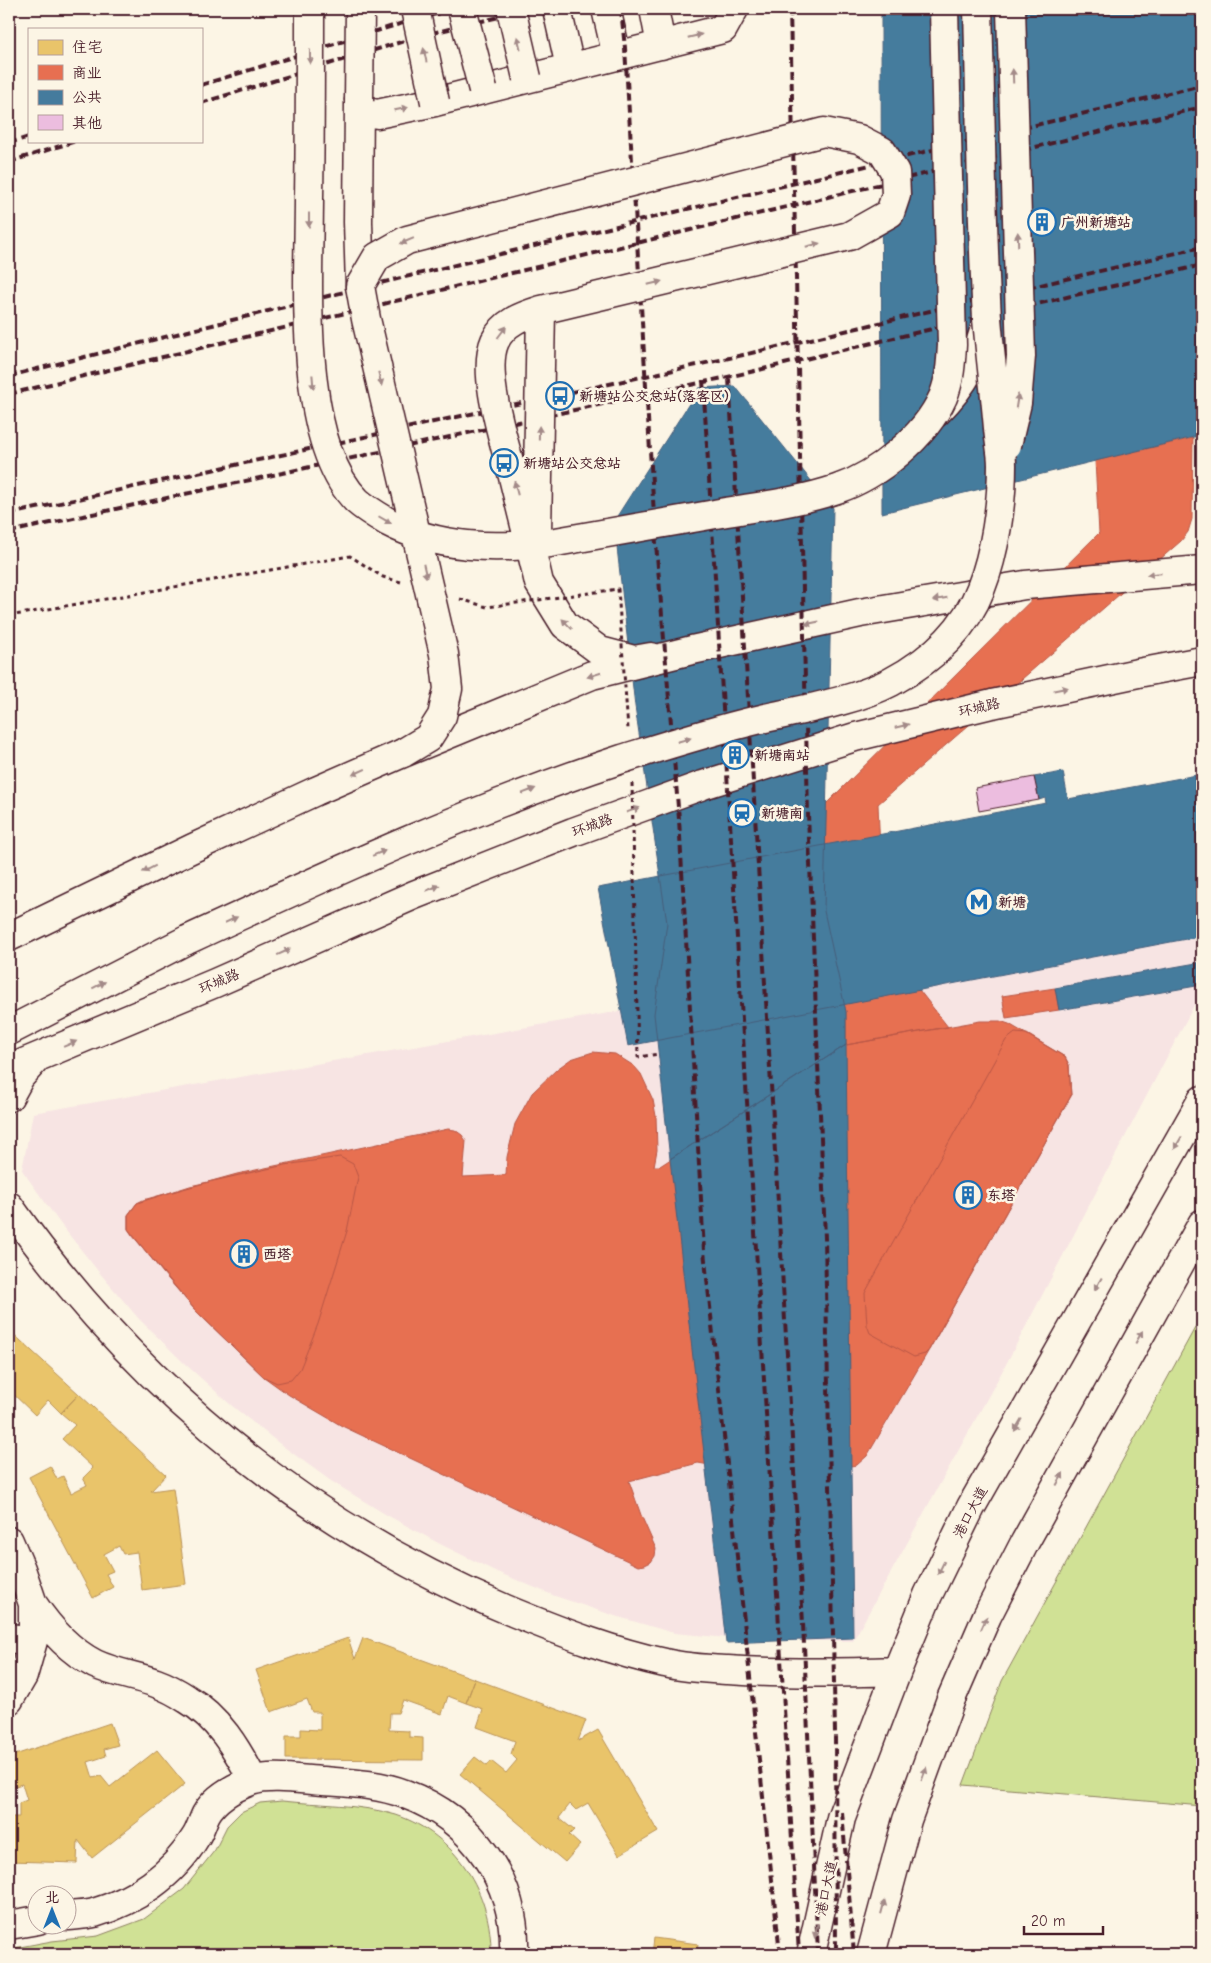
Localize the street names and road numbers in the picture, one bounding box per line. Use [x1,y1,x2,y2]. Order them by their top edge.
street label: 环城路 [957,694,1001,720]
street label: 环城路 [570,810,615,841]
street label: 环城路 [197,965,242,997]
street label: 港口大道 [950,1484,991,1541]
street label: 港口大道 [812,1859,841,1917]

